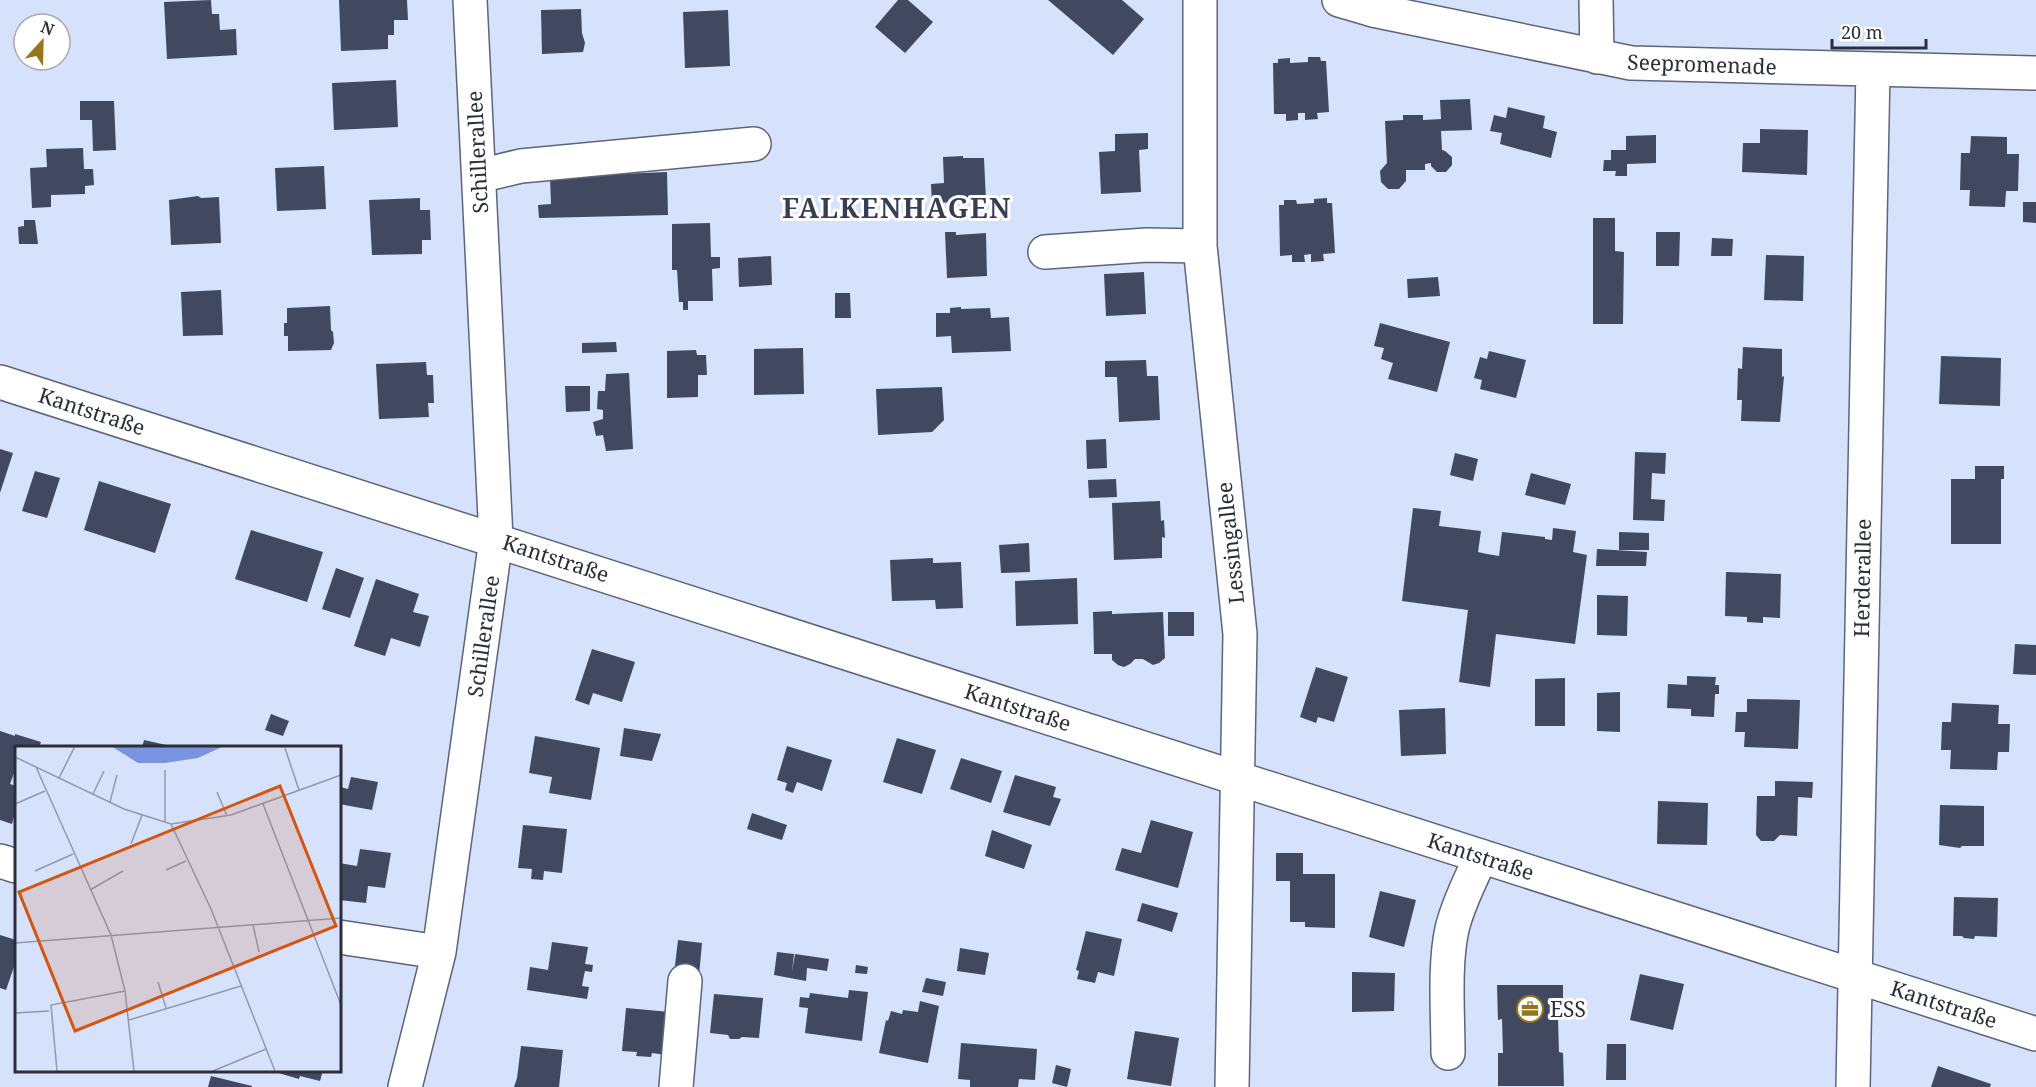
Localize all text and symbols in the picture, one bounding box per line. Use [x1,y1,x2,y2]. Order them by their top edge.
north arrow [12,12,72,72]
scale bar [1832,12,1926,50]
text: N [38,16,58,41]
text: 20 m [1841,20,1883,44]
street label: Seepromenade [1627,47,1777,81]
street label: Schillerallee [460,90,494,214]
district label: FALKENHAGEN [782,189,1012,226]
street label: Kantstraße [35,381,149,441]
street label: Lessingallee [1210,481,1250,605]
street label: Herderallee [1847,518,1877,638]
street label: Kantstraße [499,528,613,588]
street label: Schillerallee [461,573,505,699]
street label: Kantstraße [961,677,1075,737]
inset map [15,746,340,1072]
street label: Kantstraße [1424,826,1538,886]
street label: Kantstraße [1887,974,2001,1034]
office icon: ESS [1515,994,1545,1024]
place label: ESS [1550,995,1586,1023]

